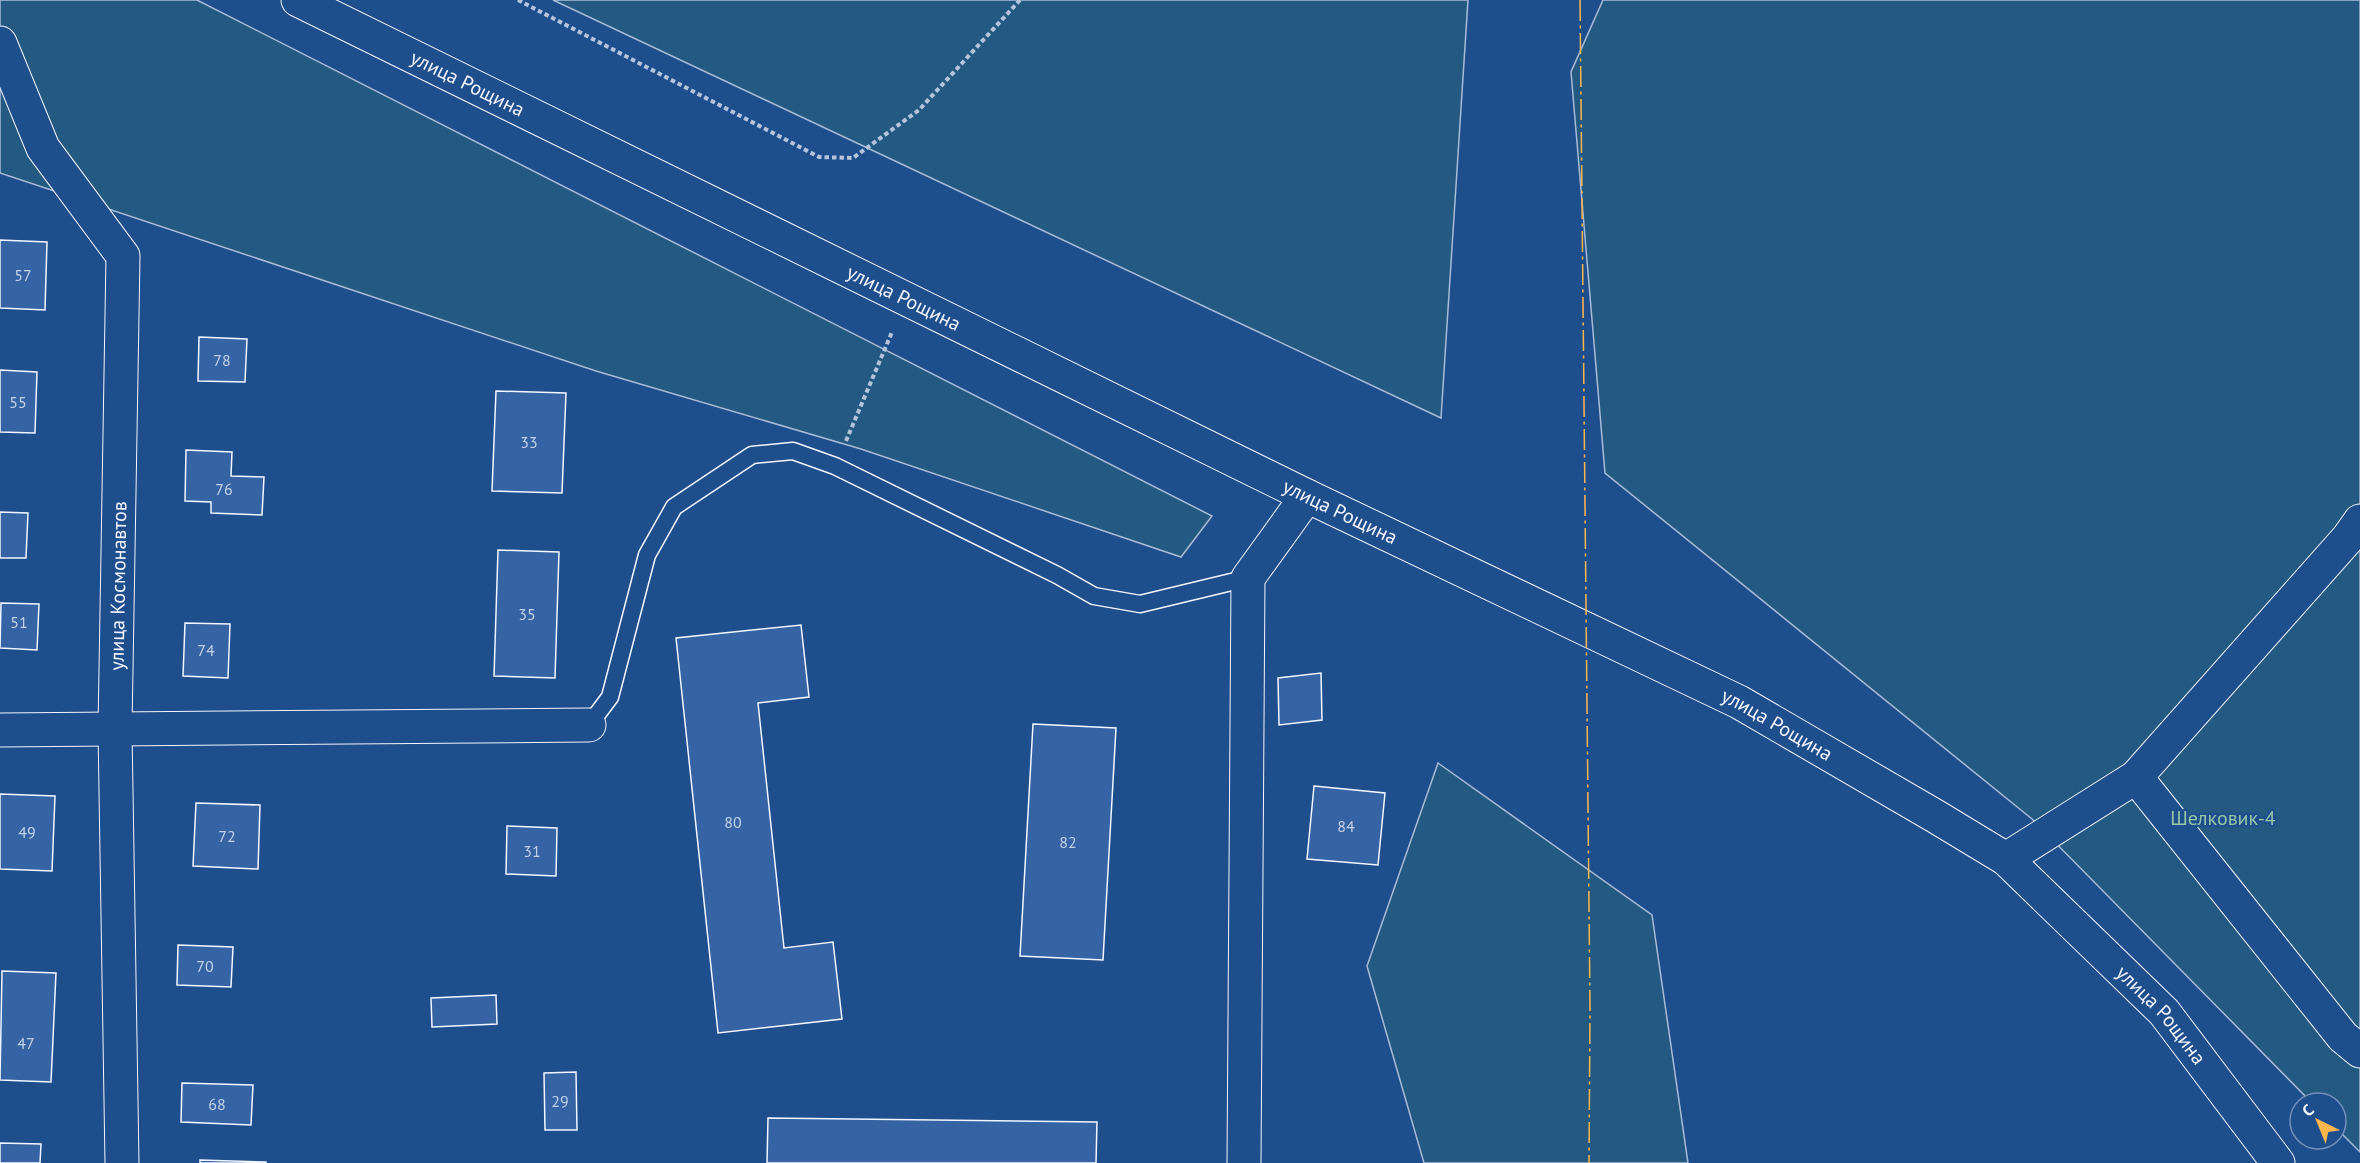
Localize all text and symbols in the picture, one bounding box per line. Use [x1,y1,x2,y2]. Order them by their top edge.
street label: улица Рощина [406,44,529,122]
street label: улица Рощина [842,259,965,337]
house number: 57 [14,265,32,285]
house number: 78 [213,350,231,370]
house number: 55 [9,392,27,412]
house number: 33 [520,432,538,452]
street label: улица Рощина [1278,473,1402,550]
house number: 76 [215,479,233,499]
street label: улица Космонавтов [104,501,132,671]
house number: 35 [518,604,536,624]
house number: 51 [10,612,28,632]
house number: 74 [197,640,215,660]
street label: улица Рощина [1717,683,1837,767]
park label: Шелковик-4 [2170,805,2276,831]
house number: 80 [724,812,742,832]
house number: 84 [1337,816,1355,836]
house number: 49 [18,822,36,842]
house number: 72 [218,826,236,846]
house number: 82 [1059,832,1077,852]
house number: 31 [523,841,541,861]
house number: 70 [196,956,214,976]
street label: улица Рощина [2111,960,2212,1070]
house number: 47 [17,1033,35,1053]
house number: 29 [551,1091,569,1111]
north arrow [2288,1091,2348,1151]
house number: 68 [208,1094,226,1114]
text: С [2298,1100,2318,1120]

